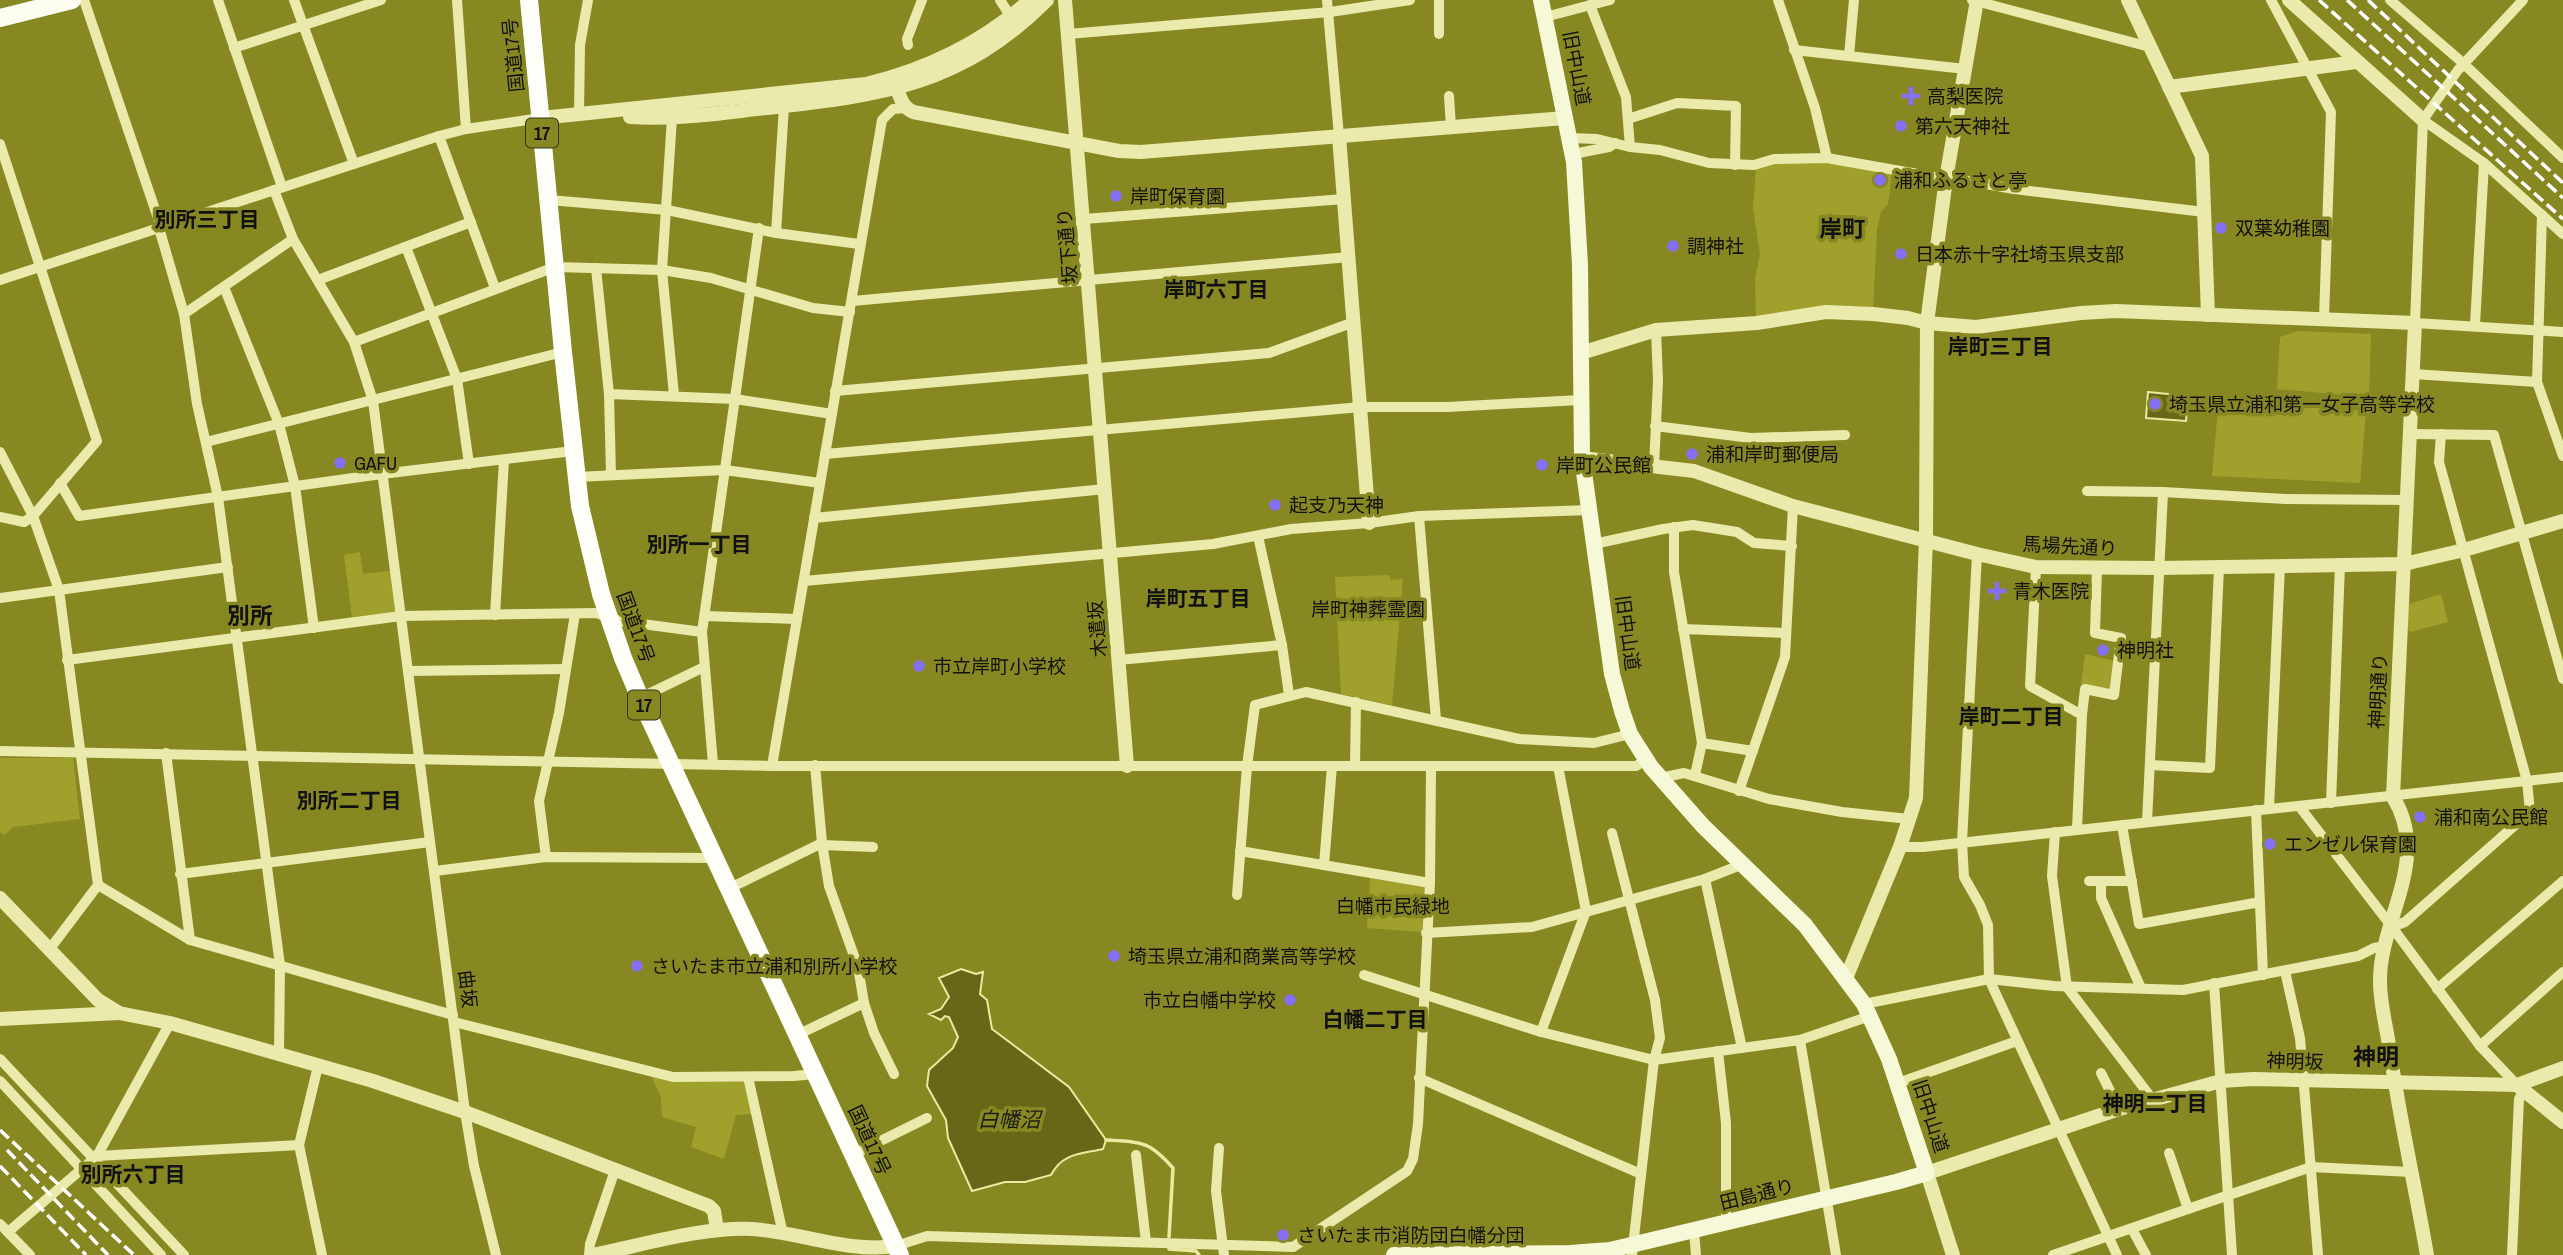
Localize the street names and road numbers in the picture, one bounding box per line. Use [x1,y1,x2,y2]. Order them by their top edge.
street label: 国道17号 [496,17,530,93]
street label: 旧中山道 [1557,28,1597,108]
road number: 17 [526,118,558,148]
street label: 坂下通り [1051,207,1083,285]
street label: 馬場先通り [2022,531,2118,561]
street label: 国道17号 [611,588,661,666]
street label: 旧中山道 [1610,594,1646,672]
street label: 木遣坂 [1082,599,1112,659]
street label: 神明通り [2363,652,2393,730]
road number: 17 [628,690,660,720]
street label: 曲坂 [453,969,483,1009]
street label: 神明坂 [2266,1047,2324,1075]
street label: 旧中山道 [1907,1076,1955,1156]
street label: 国道17号 [843,1101,897,1179]
street label: 田島通り [1717,1172,1797,1216]

